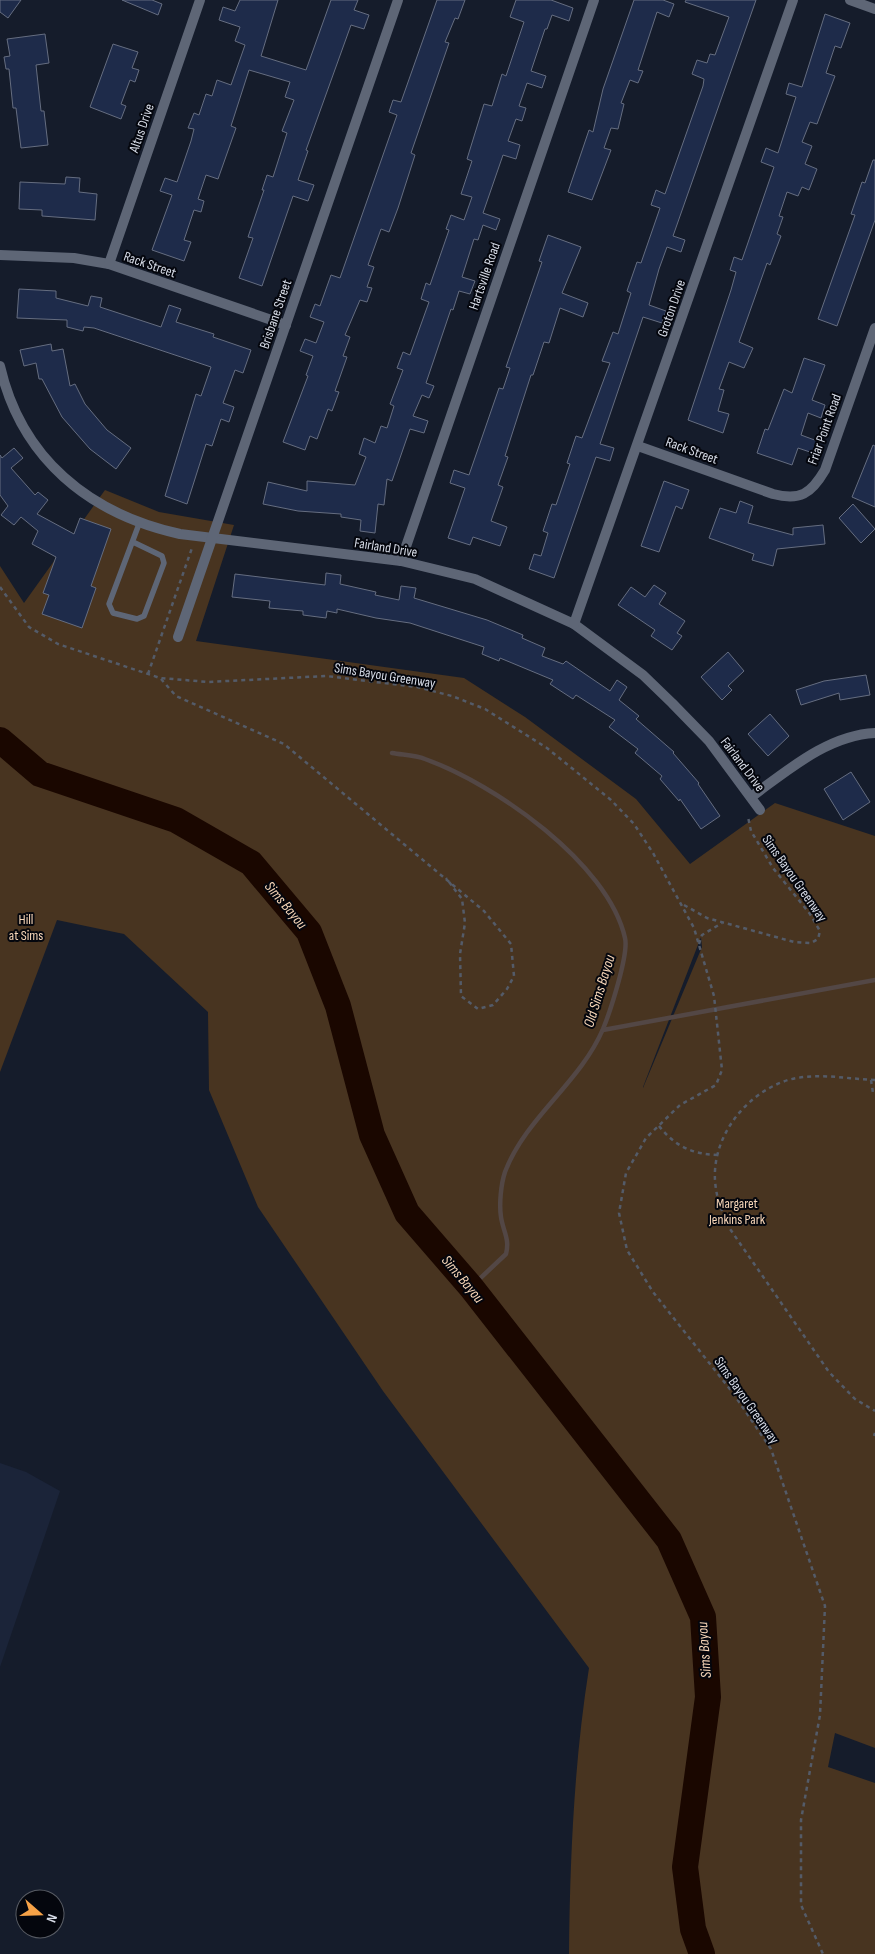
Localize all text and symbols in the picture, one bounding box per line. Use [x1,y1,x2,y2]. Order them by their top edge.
street label: Altus Drive [125,101,158,156]
street label: Hartsville Road [465,240,504,312]
street label: Rack Street [121,248,178,281]
street label: Brisbane Street [256,277,295,351]
street label: Groton Drive [654,277,689,339]
street label: Friar Point Road [804,391,845,467]
street label: Rack Street [663,433,720,468]
street label: Fairland Drive [353,534,419,561]
street label: Sims Bayou Greenway [333,659,437,692]
street label: Fairland Drive [717,734,769,795]
street label: Sims Bayou Greenway [758,832,831,925]
water label: Sims Bayou [260,878,312,934]
park label: Hill at Sims [9,911,43,944]
water label: Old Sims Bayou [579,952,620,1030]
park label: Margaret Jenkins Park [708,1195,766,1228]
water label: Sims Bayou [437,1252,489,1308]
street label: Sims Bayou Greenway [710,1354,783,1447]
water label: Sims Bayou [693,1620,716,1679]
north arrow [15,1889,65,1939]
text: N [42,1912,61,1925]

